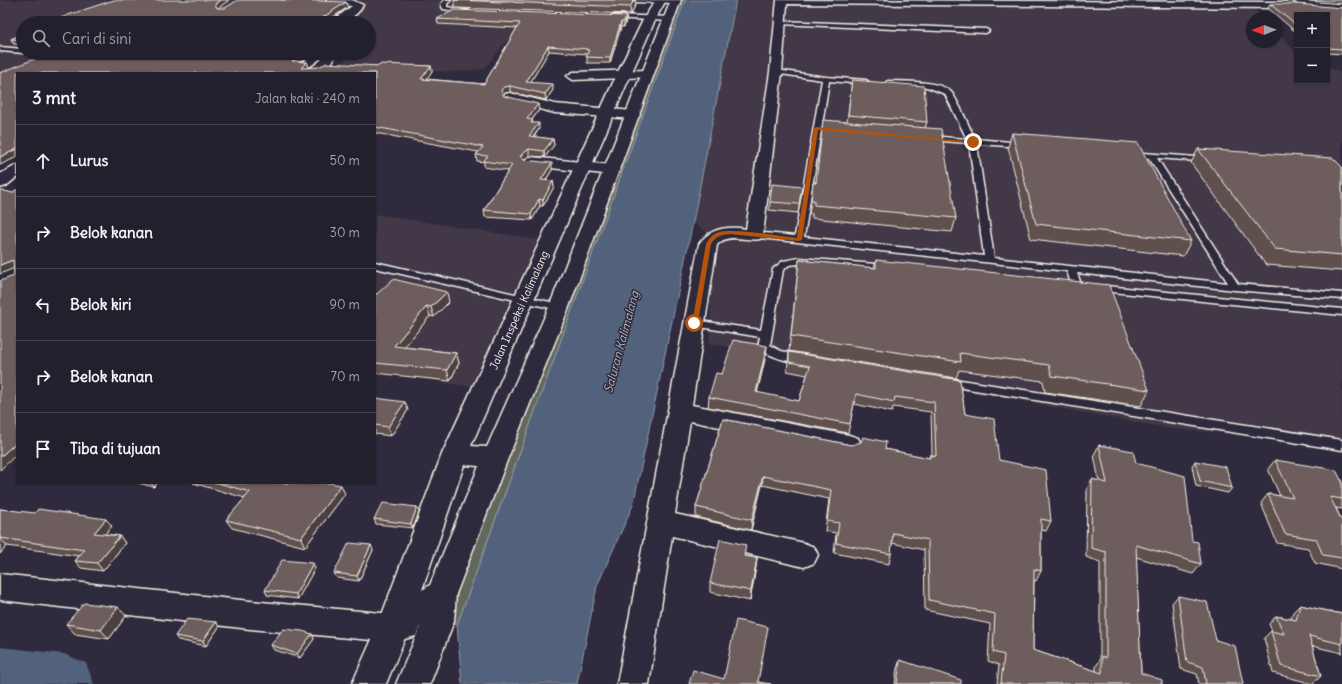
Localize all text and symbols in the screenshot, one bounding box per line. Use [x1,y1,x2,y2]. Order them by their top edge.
north arrow [1246,12,1282,48]
map controls [1294,12,1330,84]
button: + [1294,12,1330,48]
search box [16,16,376,60]
icon: search [30,27,52,49]
text: Cari di sini [62,29,131,48]
button: − [1294,48,1330,84]
text: 3 mnt [32,87,76,109]
text: Jalan kaki · 240 m [255,90,360,107]
route end [964,133,982,151]
icon: ahead [32,150,54,172]
text: Lurus [70,151,108,170]
text: 50 m [329,152,360,169]
icon: right [32,222,54,244]
text: Belok kanan [70,223,153,242]
text: 30 m [330,224,360,241]
street label: Jalan Inspeksi Kalimalang [486,248,552,372]
water label: Saluran Kalimalang [600,288,642,395]
icon: left [32,294,54,316]
text: Belok kiri [70,295,131,314]
text: 90 m [329,296,360,313]
route start [685,314,703,332]
icon: right [32,366,54,388]
text: Belok kanan [70,367,153,386]
text: 70 m [331,368,360,385]
icon: arrive [32,438,54,460]
text: Tiba di tujuan [70,439,160,458]

